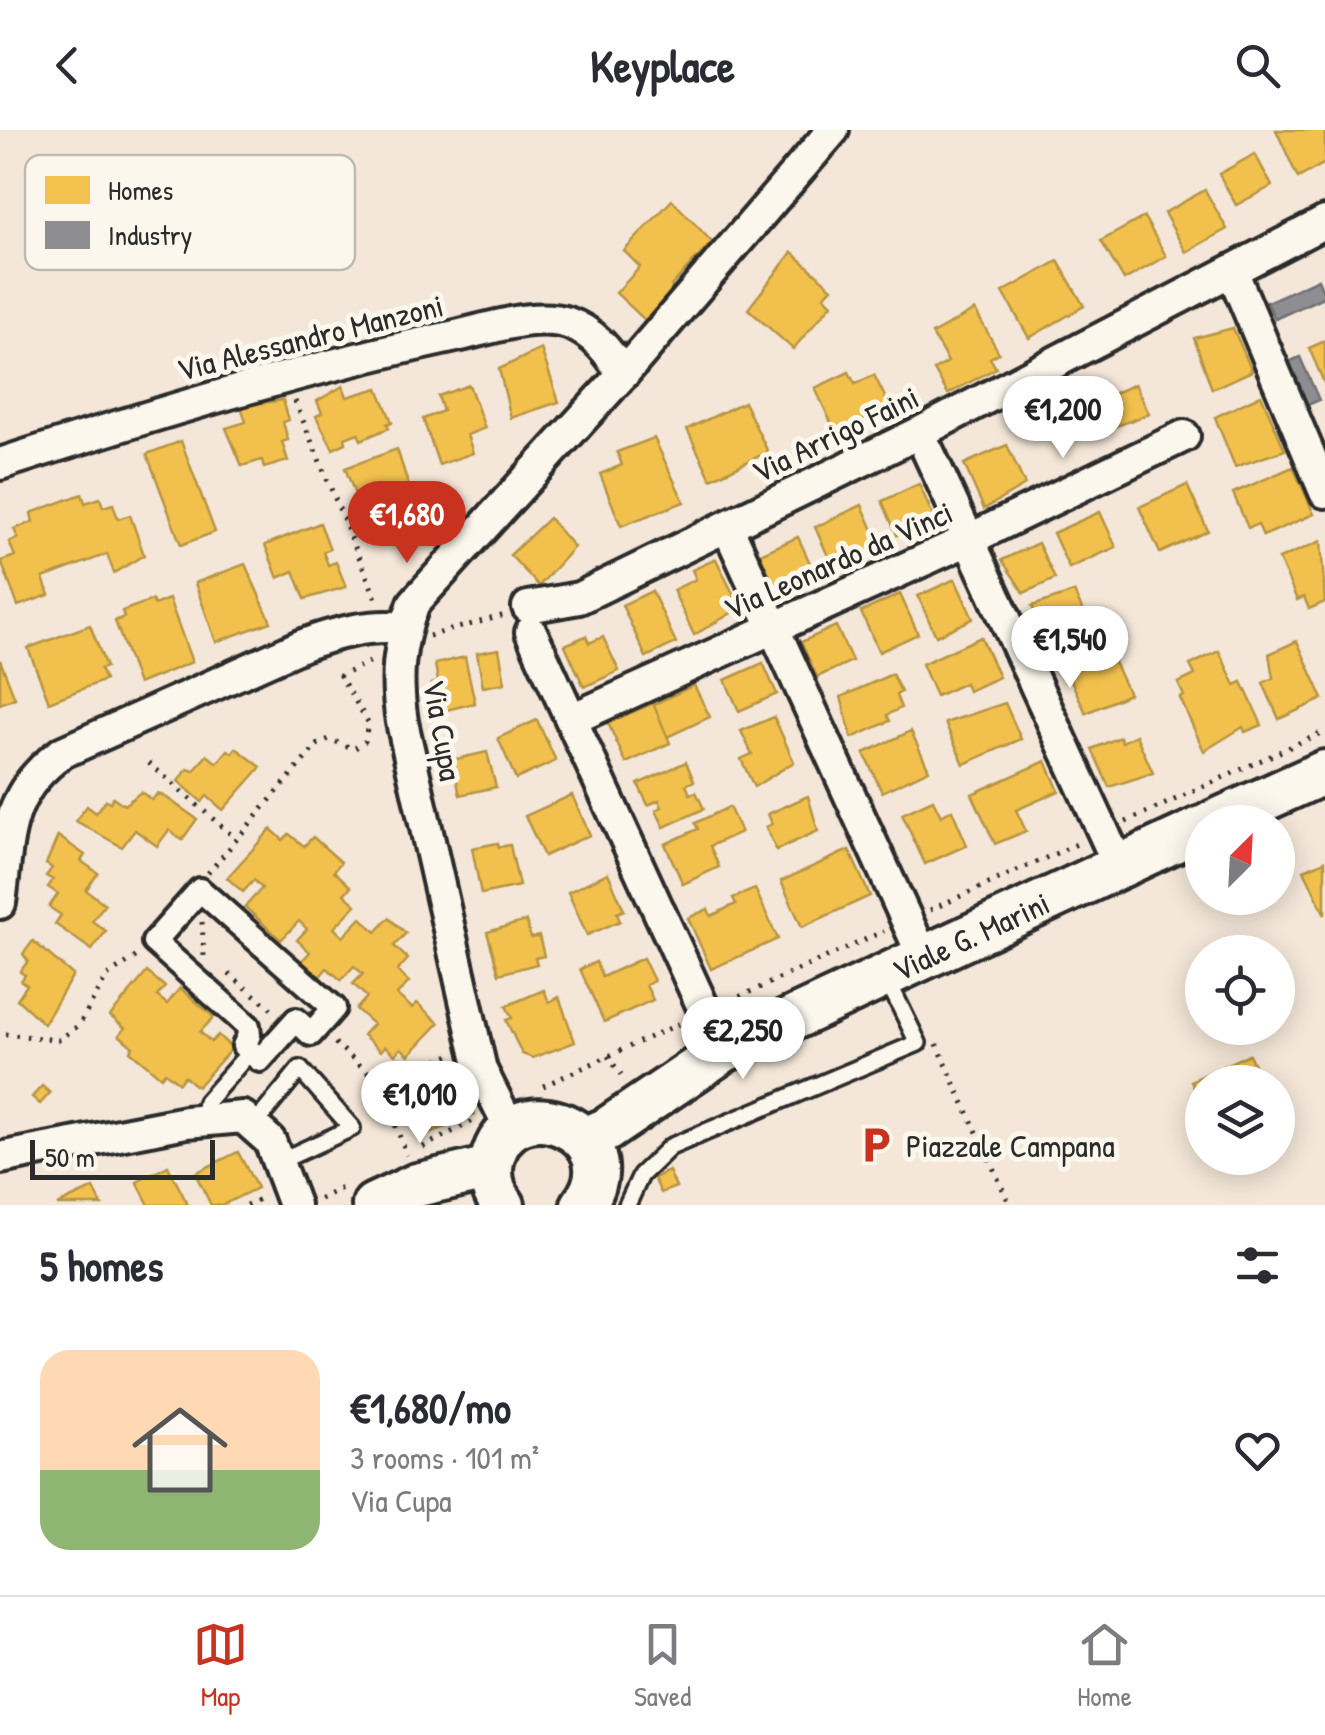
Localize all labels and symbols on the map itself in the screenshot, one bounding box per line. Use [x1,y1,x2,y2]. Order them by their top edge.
legend [25,155,355,270]
text: Homes [108,171,173,209]
text: Industry [108,216,193,254]
street label: Via Alessandro Manzoni [172,283,448,391]
street label: Via Arrigo Faini [745,375,925,493]
pin: €1,200 [982,376,1144,461]
pin: €1,680 [326,481,488,566]
street label: Via Leonardo da Vinci [717,490,959,630]
pin: €1,540 [989,606,1151,691]
street label: Via Cupa [413,676,473,784]
north arrow [1185,805,1295,915]
street label: Viale G. Marini [885,881,1056,991]
pin: €2,250 [662,997,824,1082]
pin: €1,010 [339,1061,501,1146]
parking icon: Piazzale Campana [855,1124,897,1166]
place label: Piazzale Campana [906,1124,1115,1167]
scale bar [30,1135,215,1180]

